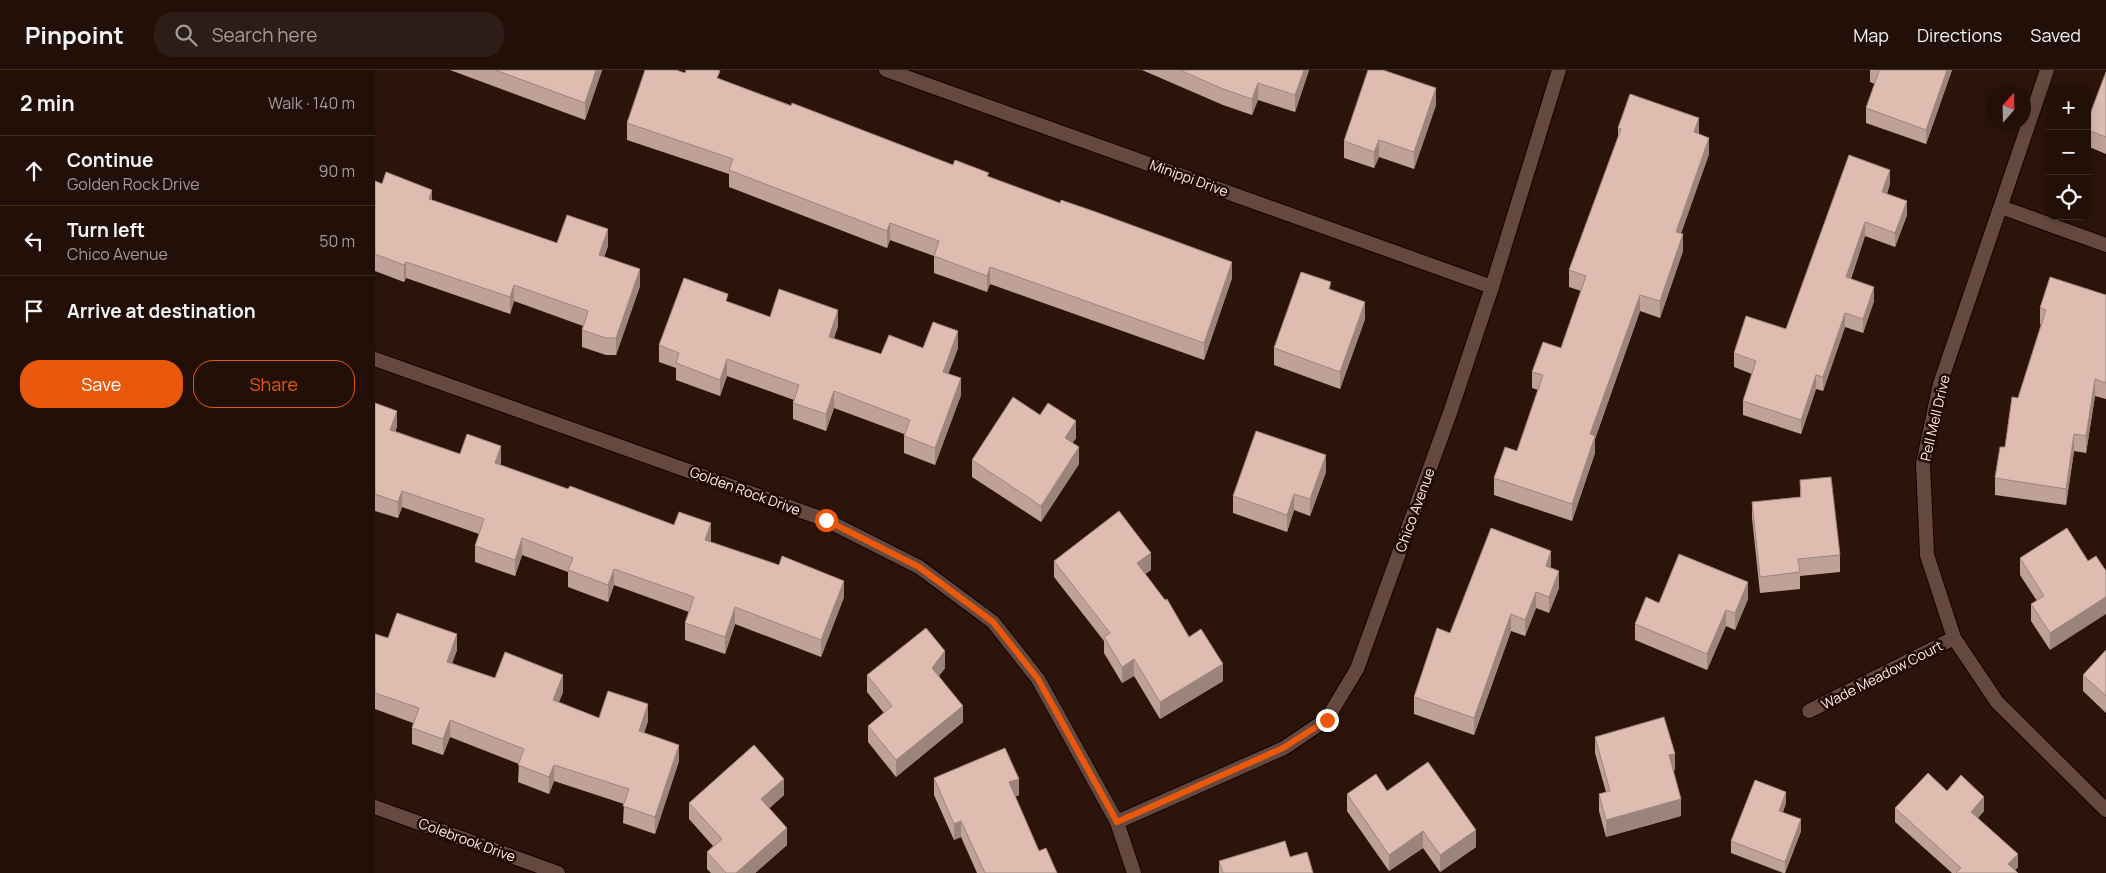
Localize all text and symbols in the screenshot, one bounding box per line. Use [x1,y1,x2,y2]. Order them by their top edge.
search box [154,12,504,57]
text: Pinpoint [25,18,124,51]
icon: search [172,21,200,49]
text: Search here [212,22,317,48]
text: Map [1853,23,1889,47]
text: Directions [1917,23,2002,47]
text: Saved [2030,23,2081,47]
north arrow [1986,85,2031,130]
map controls [2046,85,2091,220]
button: + [2046,85,2091,130]
text: 2 min [20,89,75,117]
text: Walk · 140 m [268,92,355,114]
button: − [2046,130,2091,175]
text: Continue [67,147,153,173]
street label: Minippi Drive [1147,155,1231,200]
icon: ahead [20,157,48,185]
text: 90 m [319,160,355,182]
text: Golden Rock Drive [67,173,200,195]
button: locate [2046,175,2091,220]
text: Turn left [67,217,145,243]
icon: left [20,227,48,255]
text: 50 m [319,230,355,252]
text: Chico Avenue [67,243,168,265]
icon: arrive [20,297,48,325]
text: Arrive at destination [67,298,256,324]
button: Save [20,360,183,408]
button: Share [193,360,355,408]
street label: Pell Mell Drive [1915,373,1954,463]
street label: Golden Rock Drive [687,462,803,519]
street label: Chico Avenue [1391,465,1439,554]
route start [815,509,838,532]
street label: Wade Meadow Court [1818,635,1946,713]
route end [1316,709,1339,732]
street label: Colebrook Drive [416,813,518,866]

